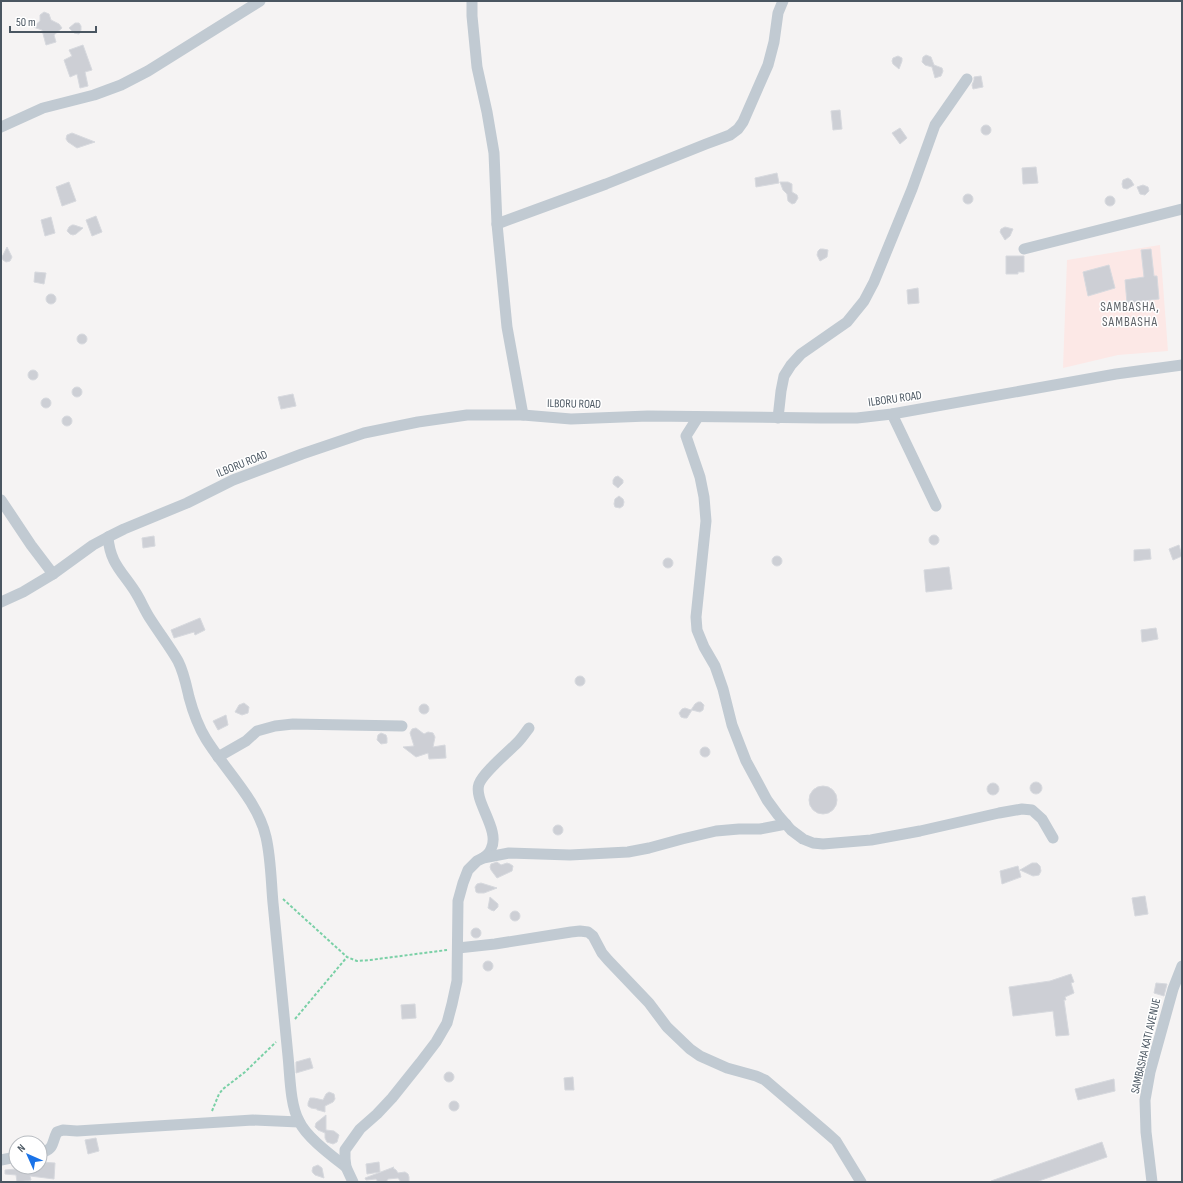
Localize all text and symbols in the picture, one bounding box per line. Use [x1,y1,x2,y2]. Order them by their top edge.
scale bar [10,8,96,34]
text: 50 m [16,15,36,30]
district label: SAMBASHA, SAMBASHA [1100,299,1160,330]
street label: ILBORU ROAD [867,388,923,410]
street label: ILBORU ROAD [547,396,601,412]
street label: ILBORU ROAD [214,447,270,481]
street label: SAMBASHA KATI AVENUE [1128,997,1164,1095]
north arrow [8,1135,48,1175]
text: N [15,1142,28,1155]

